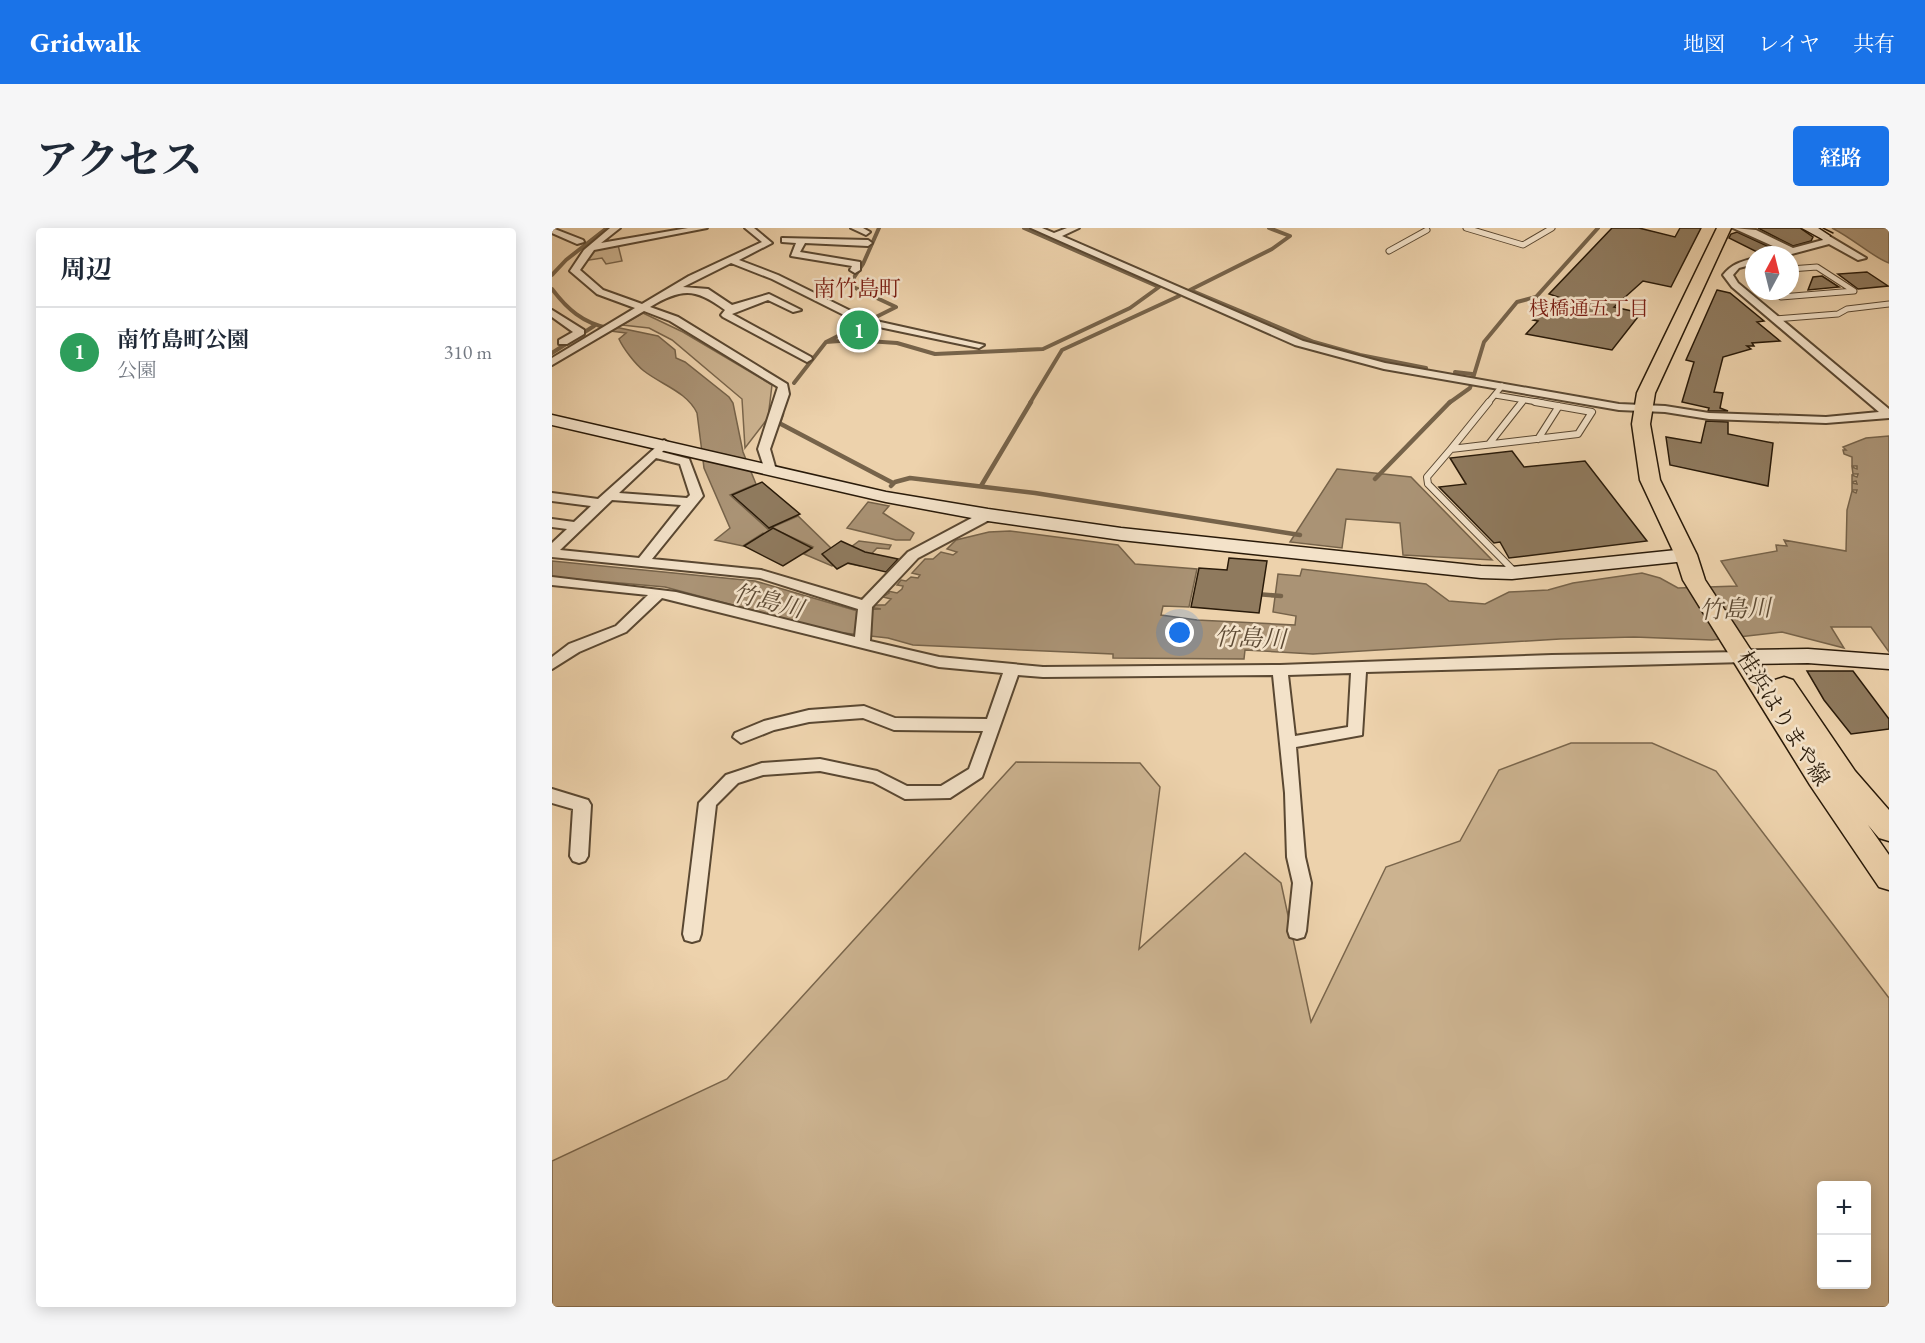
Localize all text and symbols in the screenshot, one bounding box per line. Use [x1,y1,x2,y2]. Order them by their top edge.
text: Gridwalk [30,24,141,60]
text: 地図 [1683,30,1725,57]
text: レイヤ [1758,30,1820,57]
text: 共有 [1853,30,1895,57]
button: 経路 [1793,126,1889,186]
text: アクセス [36,132,203,187]
north arrow [1745,246,1799,300]
text: 周辺 [60,252,112,286]
district label: 南竹島町 [813,274,901,303]
district label: 桟橋通五丁目 [1529,295,1649,321]
pin: 1 [840,308,878,352]
text: 南竹島町公園 [117,325,249,354]
text: 1 [74,339,85,365]
text: 310 m [444,339,492,365]
text: 公園 [117,357,157,383]
water label: 竹島川 [729,577,810,625]
water label: 竹島川 [1698,592,1774,625]
your location [1165,618,1194,647]
water label: 竹島川 [1213,621,1290,654]
street label: 桂浜はりまや線 [1730,645,1837,791]
map controls [1817,1181,1871,1289]
button: + [1817,1181,1871,1235]
button: − [1817,1235,1871,1289]

